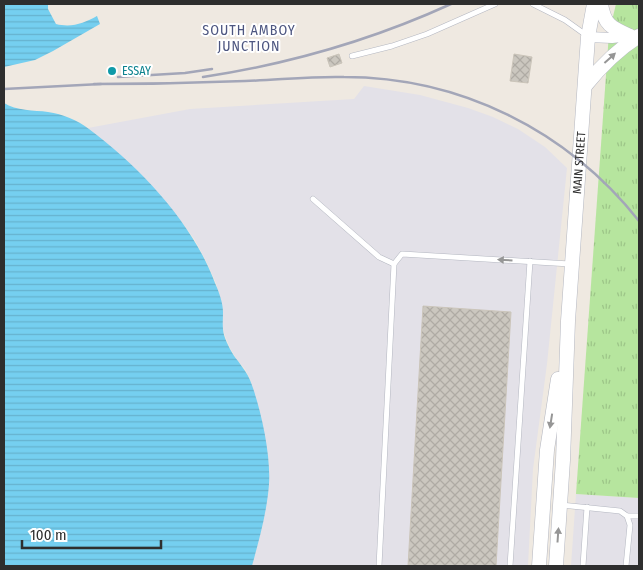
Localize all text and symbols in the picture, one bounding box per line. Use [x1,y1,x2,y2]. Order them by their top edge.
district label: SOUTH AMBOY JUNCTION [202,22,296,55]
one-way arrow [603,53,616,64]
place label: ESSAY [122,64,151,78]
marker: ESSAY [106,65,118,77]
street label: MAIN STREET [570,130,588,195]
one-way arrow [497,255,513,263]
one-way arrow [547,414,555,430]
scale bar [22,518,161,550]
text: 100 m [30,526,67,544]
one-way arrow [555,527,563,543]

